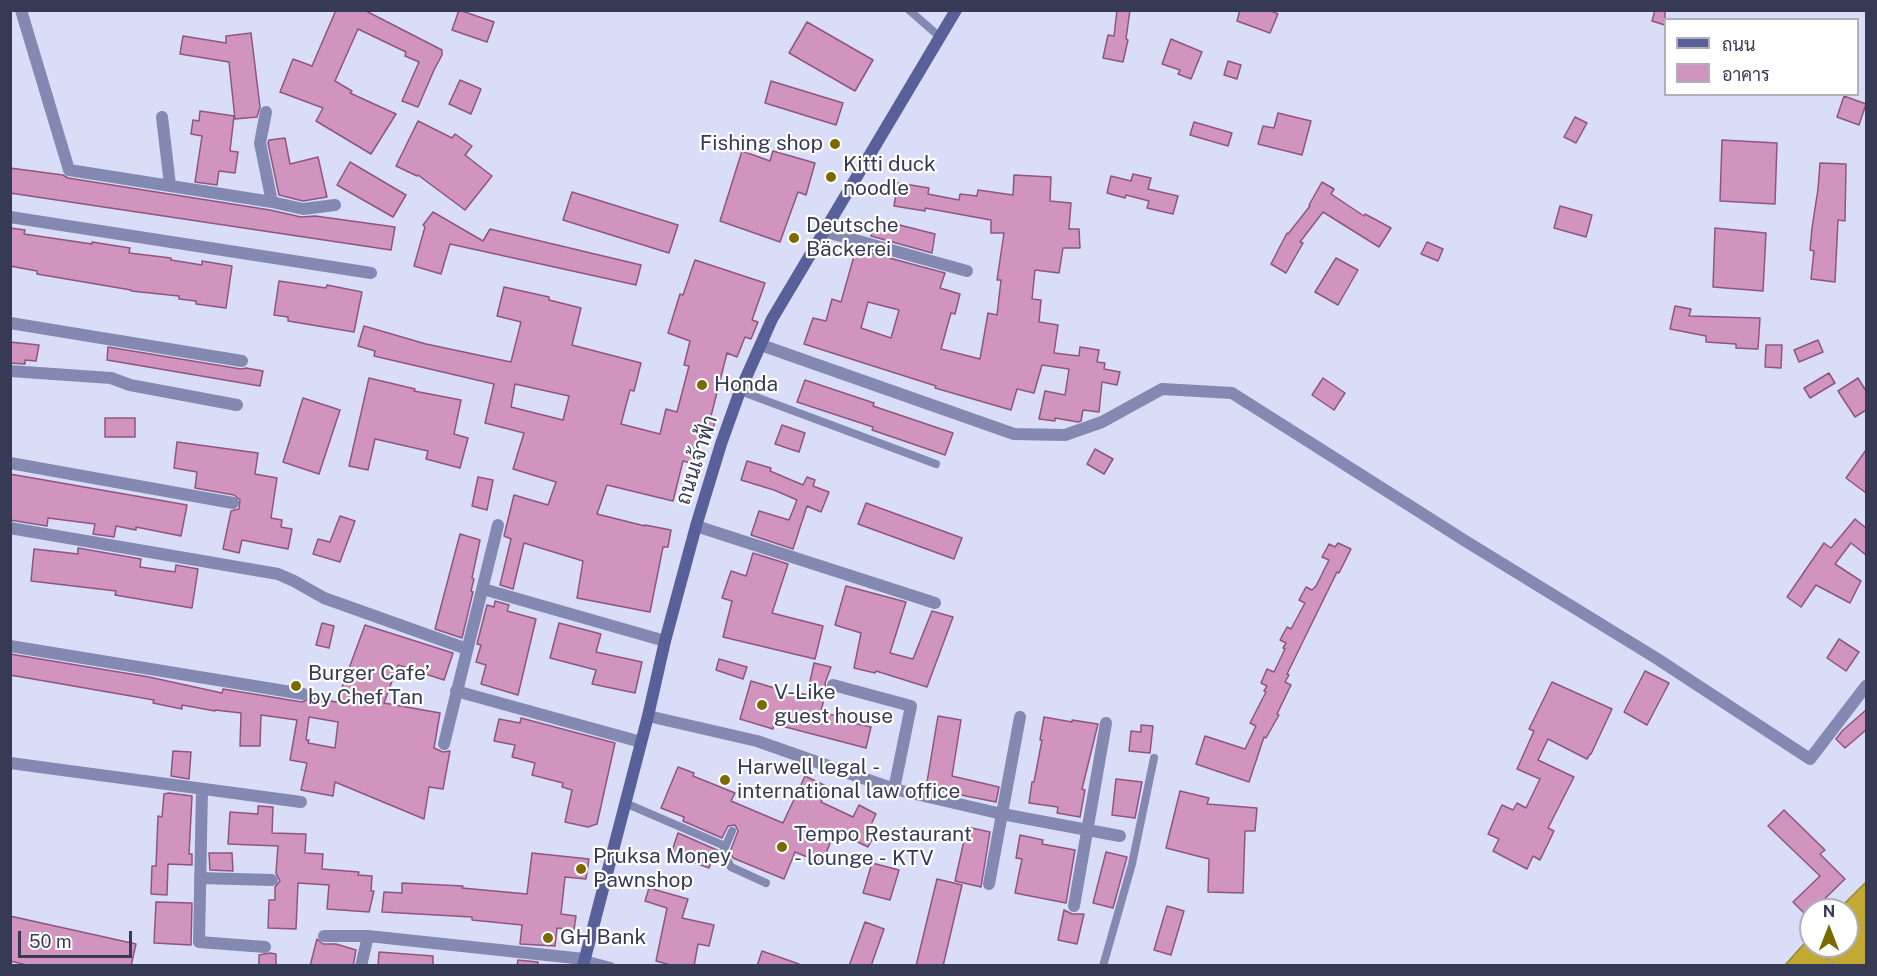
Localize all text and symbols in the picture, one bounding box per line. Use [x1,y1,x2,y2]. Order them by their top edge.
legend [1664,18,1859,96]
text: ถนน [1722,34,1755,55]
text: อาคาร [1722,64,1770,85]
place label: Fishing shop [700,131,823,157]
marker: Fishing shop [828,137,842,151]
place label: Kitti duck noodle [843,152,936,202]
marker: Kitti duck noodle [824,170,838,184]
place label: Deutsche Bäckerei [806,213,899,263]
marker: Deutsche Bäckerei [787,231,801,245]
place label: Honda [714,372,778,398]
marker: Honda [695,378,709,392]
street label: ถนนเจ้าฟ้า [671,412,723,508]
place label: Burger Cafe’ by Chef Tan [308,661,430,711]
marker: Burger Cafe’ by Chef Tan [289,679,303,693]
place label: V-Like guest house [774,680,893,730]
marker: V-Like guest house [755,698,769,712]
place label: Harwell legal - international law office [737,755,961,805]
marker: Harwell legal - international law office [718,773,732,787]
place label: Tempo Restaurant - lounge - KTV [794,822,972,872]
marker: Tempo Restaurant - lounge - KTV [775,840,789,854]
place label: Pruksa Money Pawnshop [593,844,731,894]
marker: Pruksa Money Pawnshop [574,862,588,876]
north arrow [1799,898,1859,958]
text: N [1823,902,1835,921]
scale bar [21,919,135,957]
place label: GH Bank [560,925,646,951]
text: 50 m [29,931,72,952]
marker: GH Bank [541,931,555,945]

